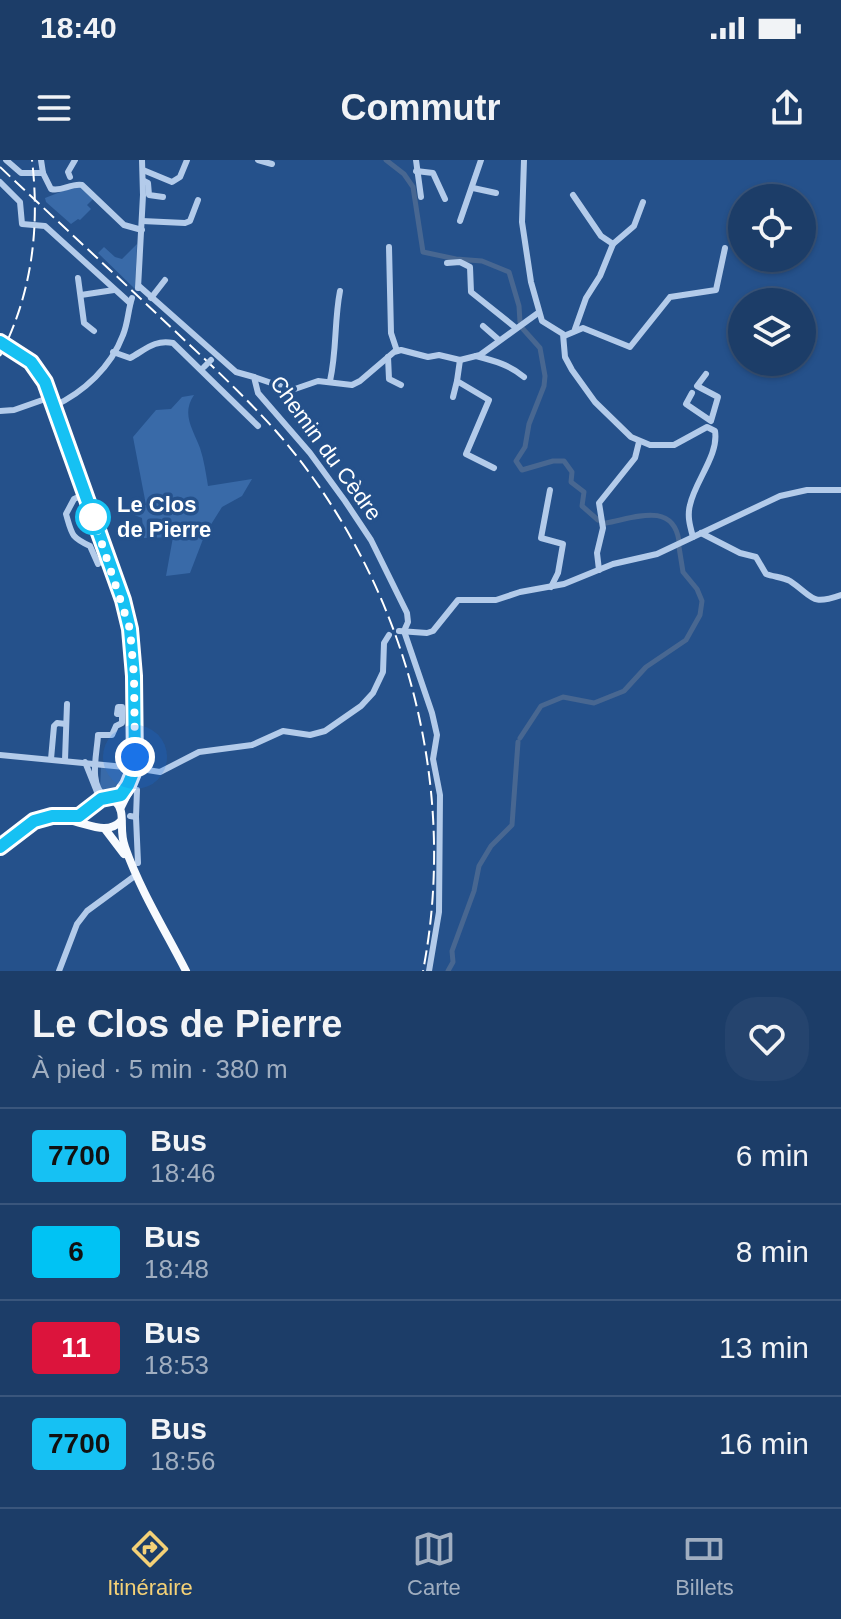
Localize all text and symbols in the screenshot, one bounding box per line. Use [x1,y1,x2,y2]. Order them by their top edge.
text: 18:40 [40,11,117,44]
icon: menu [32,86,76,130]
icon: share [765,86,809,130]
text: Commutr [341,87,501,128]
map controls [728,184,816,376]
button: locate [728,184,816,272]
button: layers [728,288,816,376]
street label: Chemin du Cèdre [265,371,387,525]
place label: Le Clos de Pierre [117,492,211,542]
marker: Le Clos de Pierre [76,500,110,534]
your location [115,737,155,777]
button: heart [725,997,809,1081]
text: Le Clos de Pierre [32,1003,342,1045]
text: À pied · 5 min · 380 m [32,1054,288,1084]
text: Bus [150,1124,207,1157]
text: 6 min [736,1139,809,1172]
text: 7700 [48,1140,110,1171]
text: 18:46 [150,1158,215,1188]
text: Bus [144,1220,201,1253]
text: 8 min [736,1235,809,1268]
text: 6 [68,1236,84,1267]
text: 18:48 [144,1254,209,1284]
text: Bus [144,1316,201,1349]
text: 13 min [719,1331,809,1364]
text: 11 [61,1332,91,1363]
text: 18:53 [144,1350,209,1380]
text: Bus [150,1412,207,1445]
text: 16 min [719,1427,809,1460]
text: 7700 [48,1428,110,1459]
text: 18:56 [150,1446,215,1476]
tab: Itinéraire [107,1527,193,1601]
tab: Carte [407,1527,461,1601]
tab: Billets [675,1527,734,1601]

